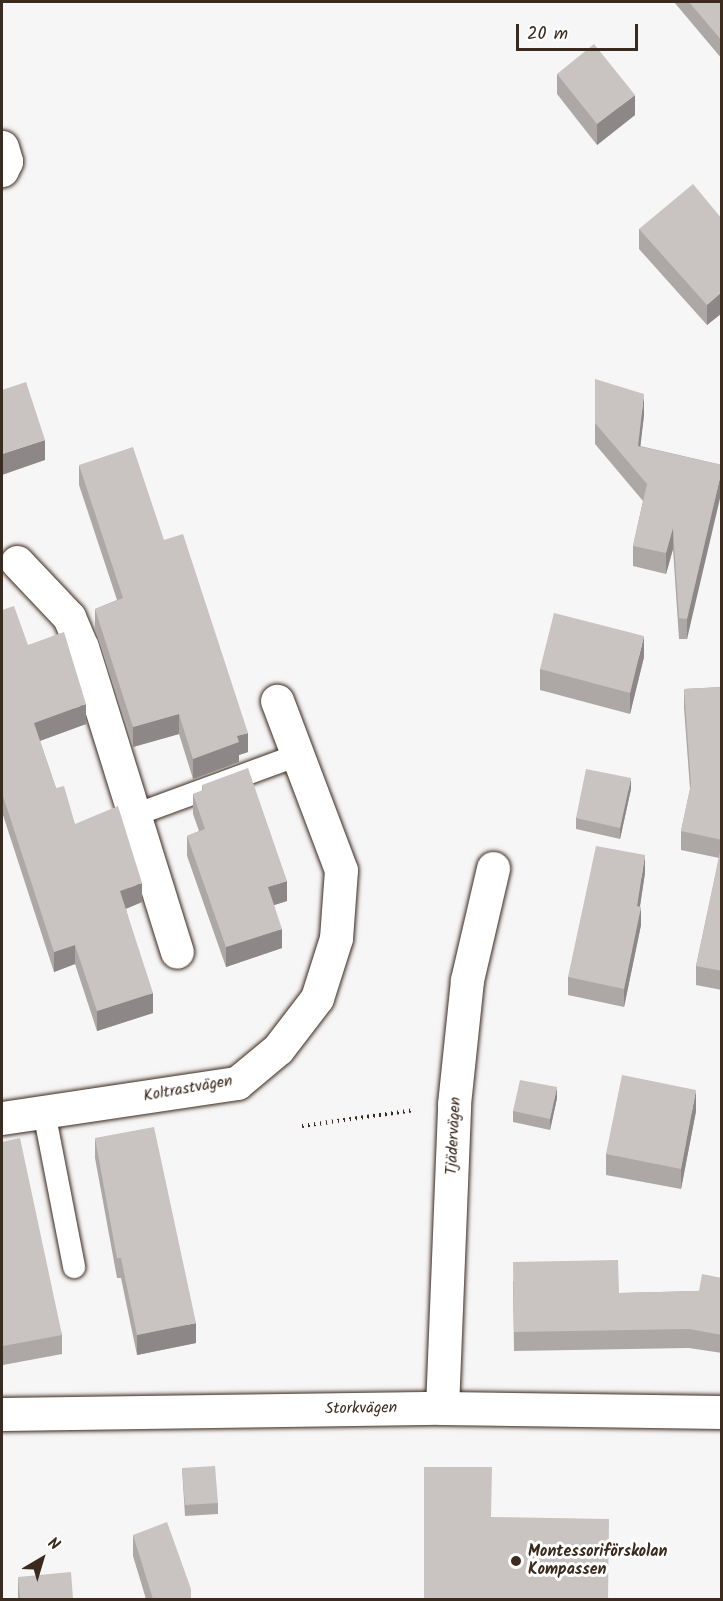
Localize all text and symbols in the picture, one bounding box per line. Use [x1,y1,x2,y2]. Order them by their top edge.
scale bar [519,12,640,50]
text: 20 m [527,20,568,49]
street label: Koltrastvägen [142,1072,234,1106]
street label: Tjädervägen [442,1096,466,1176]
street label: Storkvägen [325,1399,397,1419]
north arrow [12,1529,72,1589]
text: N [42,1531,65,1557]
place label: Montessoriförskolan Kompassen [528,1542,667,1580]
marker: Montessoriförskolan Kompassen [509,1554,523,1568]

